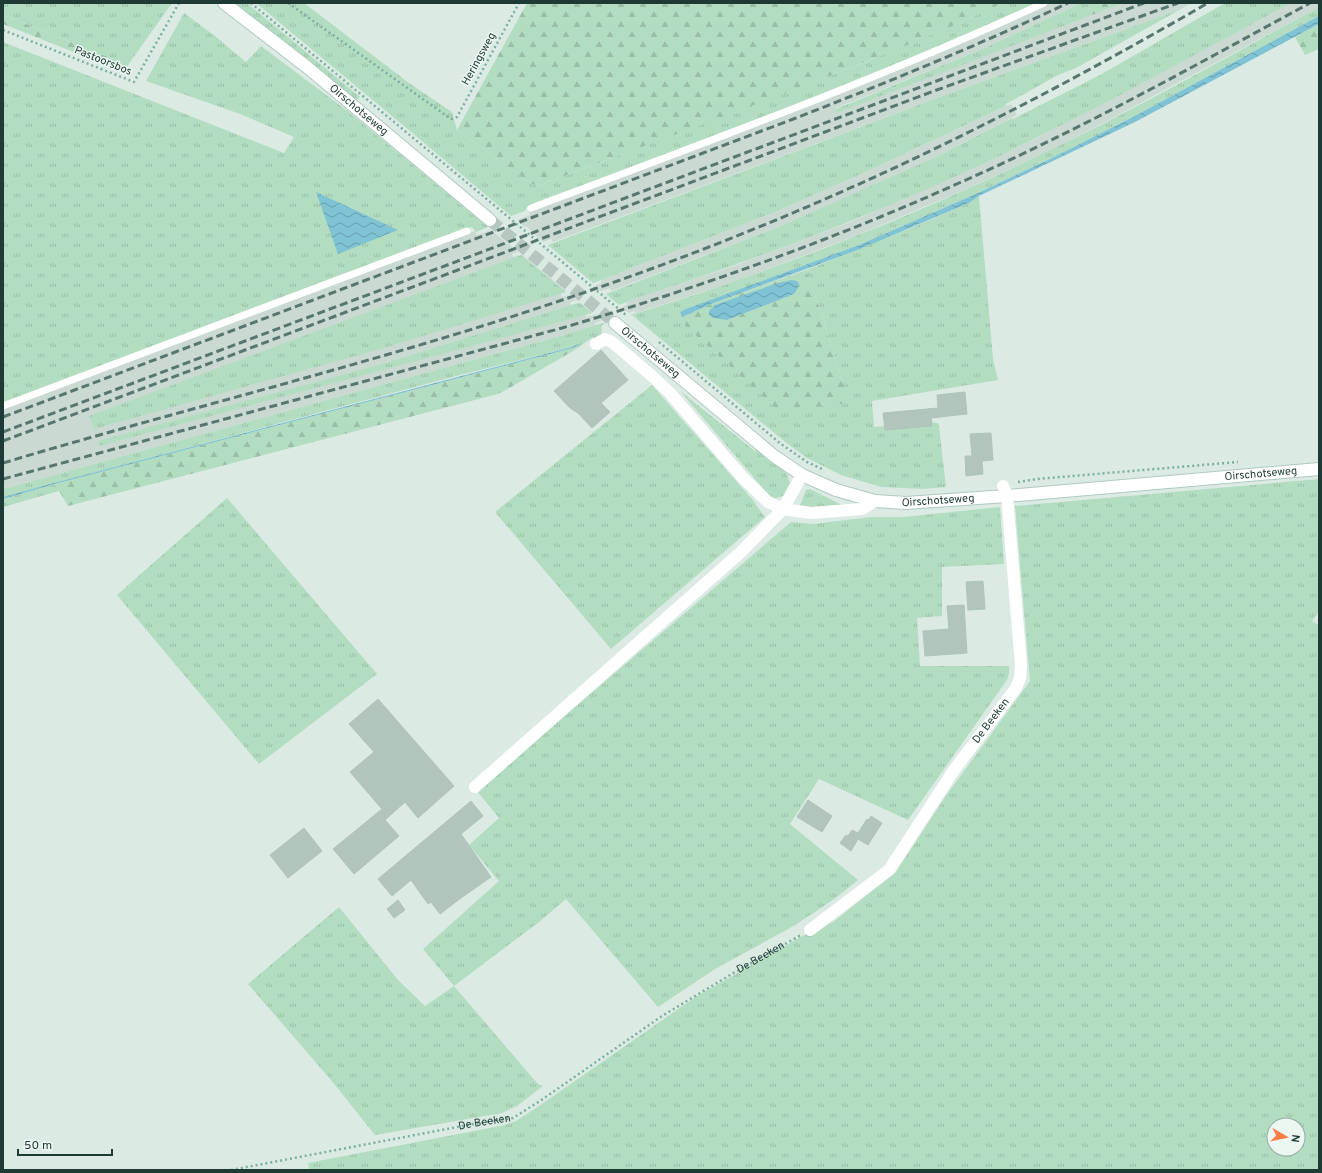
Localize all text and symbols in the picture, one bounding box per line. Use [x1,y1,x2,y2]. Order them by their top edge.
street label: Heringsweg [459,30,499,88]
street label: Pastoorsbos [72,43,134,79]
street label: Oirschotseweg [326,81,391,139]
street label: Oirschotseweg [618,324,683,381]
street label: Oirschotseweg [1224,464,1298,484]
street label: Oirschotseweg [901,491,975,510]
street label: De Beeken [970,696,1013,746]
street label: De Beeken [734,939,787,977]
street label: De Beeken [457,1111,512,1134]
north arrow [1266,1117,1306,1157]
scale bar [18,1131,112,1157]
text: N [1287,1133,1302,1143]
text: 50 m [24,1138,52,1154]

